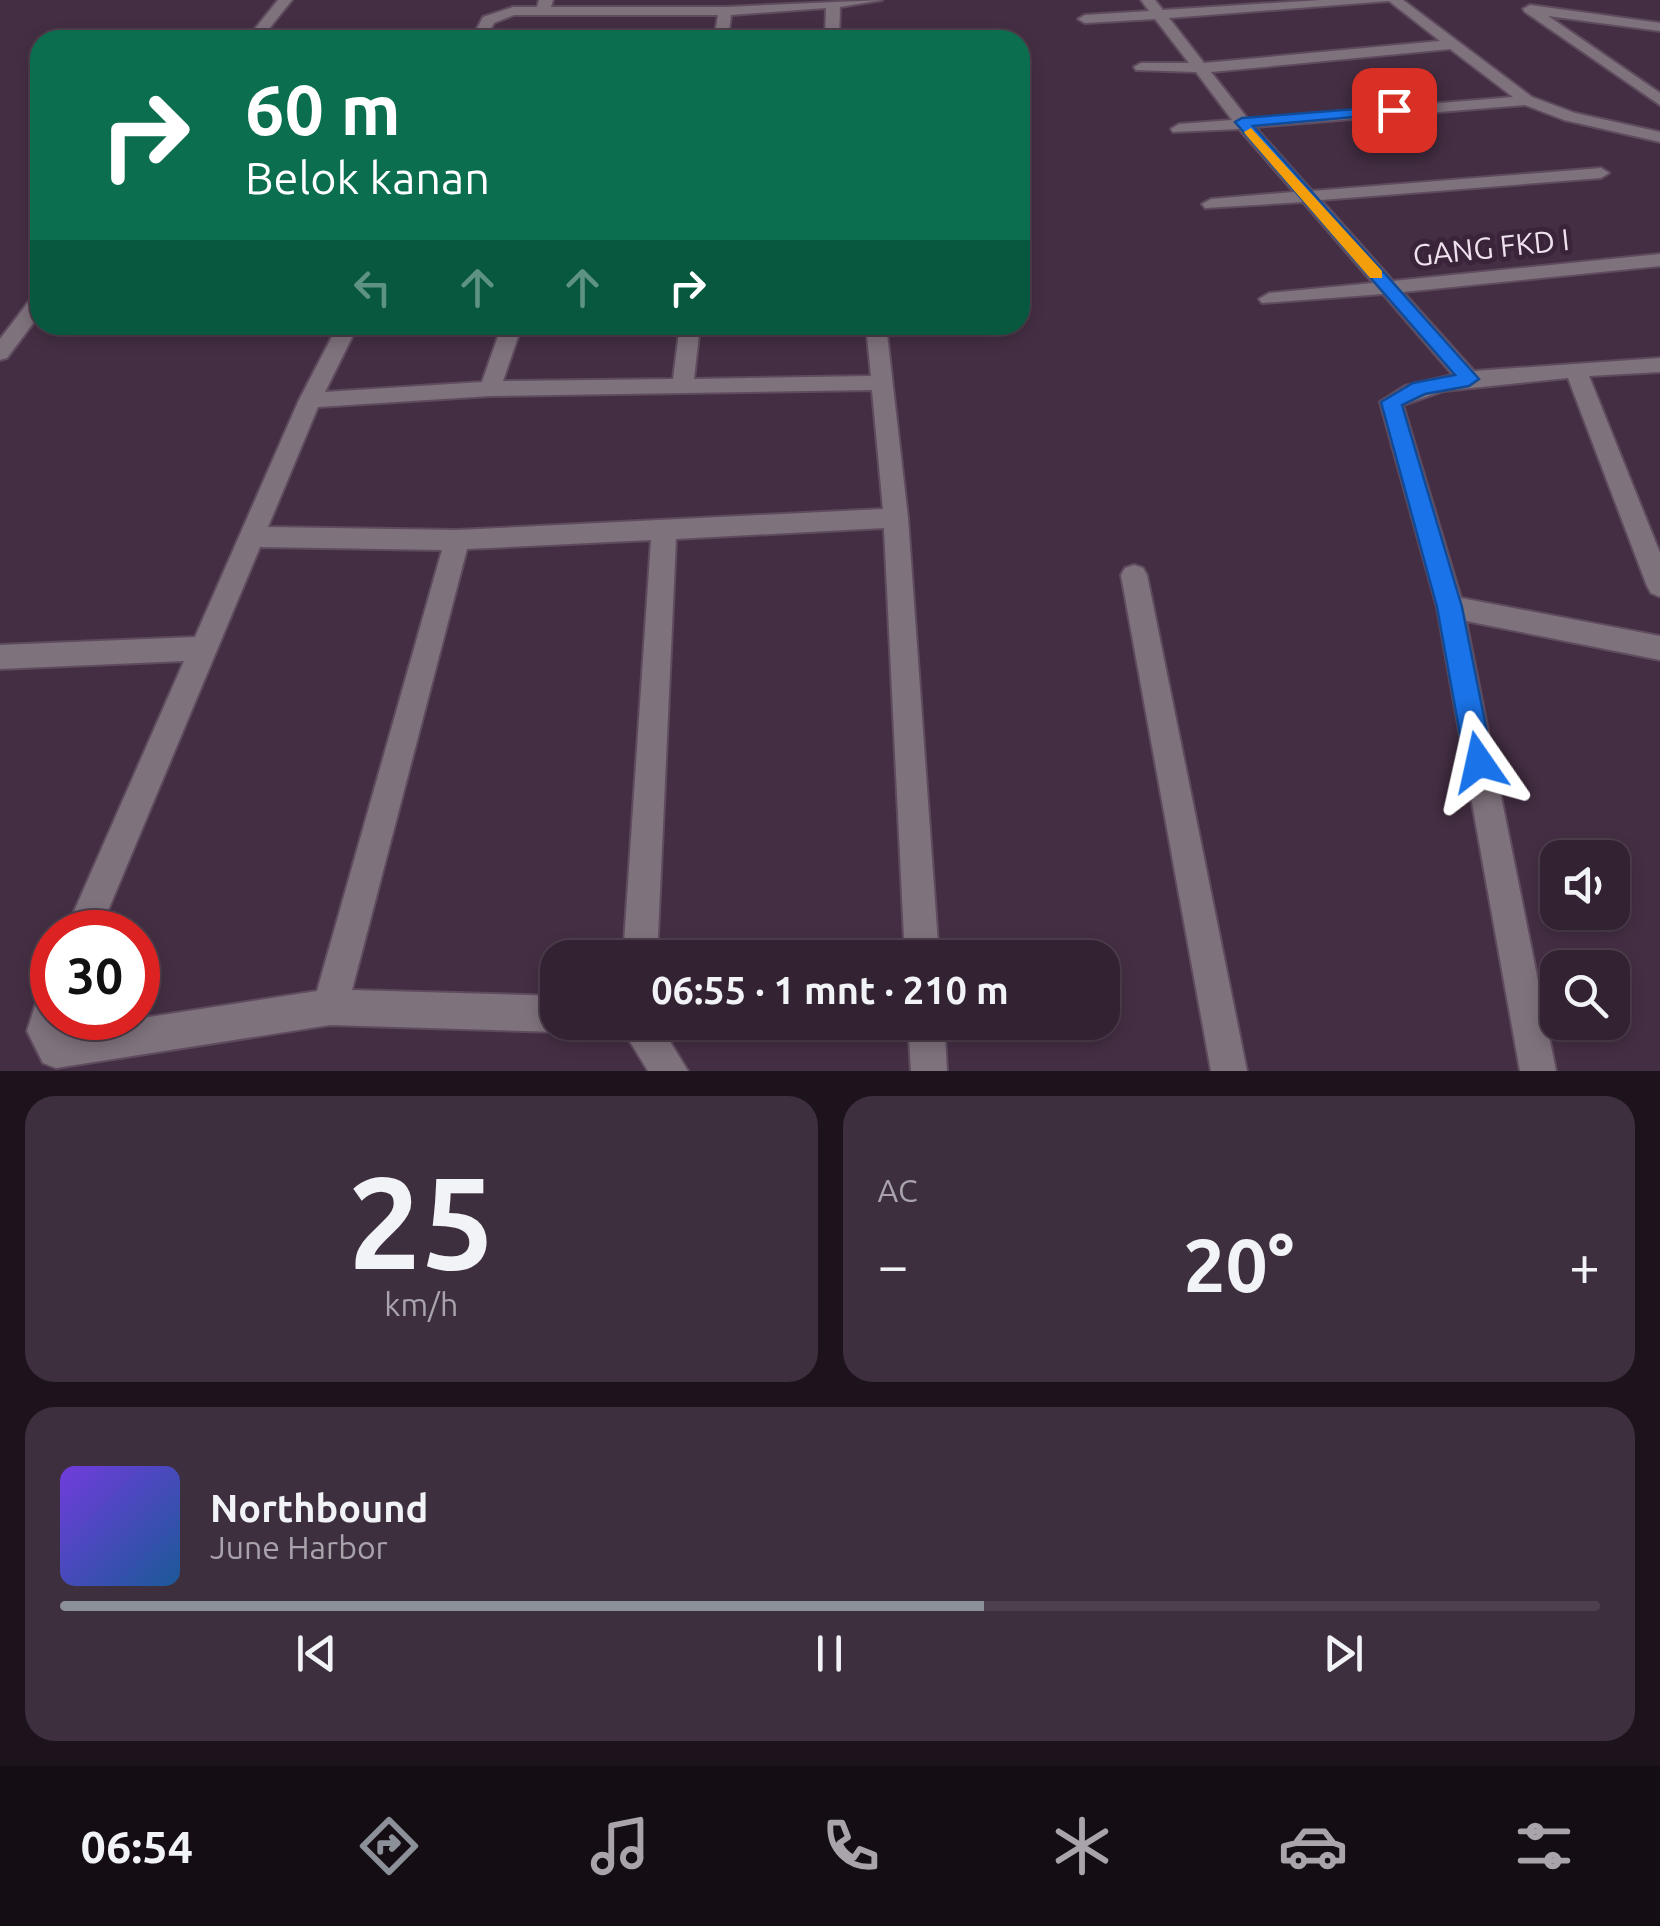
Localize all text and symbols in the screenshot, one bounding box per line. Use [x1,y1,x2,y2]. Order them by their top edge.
pin [1352,68,1437,153]
icon: right [80,70,210,200]
text: 60 m [245,70,401,148]
icon: arrive [1367,83,1422,138]
text: Belok kanan [245,152,490,203]
street label: GANG FKD I [1411,222,1571,272]
icon: left [345,260,400,315]
icon: ahead [450,260,505,315]
icon: ahead [555,260,610,315]
icon: right [660,260,715,315]
position arrow [1427,710,1531,814]
map controls [1540,840,1630,1040]
button: sound [1540,840,1630,930]
speed limit sign: 30 [30,910,160,1040]
button: search [1540,950,1630,1040]
text: 06:55 · 1 mnt · 210 m [651,969,1009,1011]
text: 25 [348,1148,495,1294]
text: AC [878,1172,918,1208]
text: 20° [1183,1222,1294,1306]
text: − [878,1234,909,1295]
text: + [1569,1234,1600,1295]
text: km/h [384,1286,458,1322]
text: Northbound [210,1487,428,1529]
text: June Harbor [210,1529,388,1565]
icon: previous [289,1626,344,1681]
icon: pause [802,1626,857,1681]
icon: next [1316,1626,1371,1681]
icon: directions [354,1811,424,1881]
icon: music [585,1811,655,1881]
icon: phone [816,1811,886,1881]
icon: climate [1047,1811,1117,1881]
icon: car [1278,1811,1348,1881]
icon: filters [1509,1811,1579,1881]
text: 06:54 [81,1821,193,1872]

